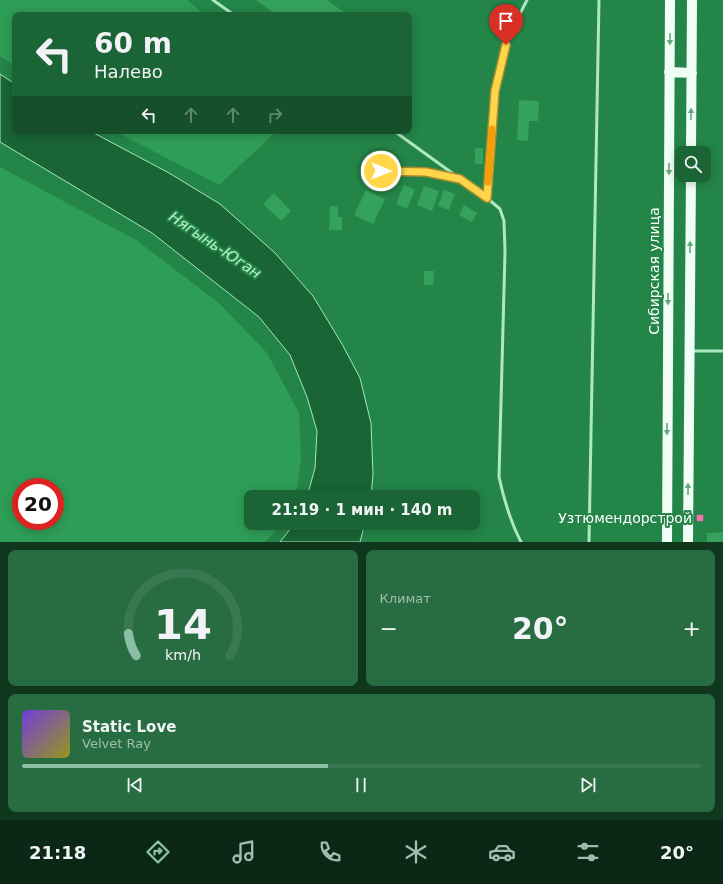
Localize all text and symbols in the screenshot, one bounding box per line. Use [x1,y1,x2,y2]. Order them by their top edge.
pin [489,4,523,45]
icon: arrive [495,10,517,32]
text: 60 m [94,27,172,60]
icon: left [28,28,80,80]
one-way arrow [666,33,673,45]
text: Налево [94,61,163,82]
icon: left [138,104,160,126]
icon: ahead [180,104,202,126]
icon: ahead [222,104,244,126]
icon: right [264,104,286,126]
one-way arrow [688,108,695,120]
map controls [675,146,711,182]
button: search [675,146,711,182]
position arrow [360,150,402,192]
one-way arrow [665,163,672,175]
street label: Сибирская улица [646,207,662,335]
water label: Нягынь-Юган [166,208,265,283]
one-way arrow [687,240,693,253]
one-way arrow [665,293,671,306]
one-way arrow [664,423,670,436]
speed limit sign: 20 [12,478,64,530]
one-way arrow [685,482,691,495]
text: 21:19 · 1 мин · 140 m [272,501,453,519]
place label: Узтюмендорстрой [558,510,692,526]
marker: Узтюмендорстрой [695,513,705,523]
text: Климат [380,591,431,606]
text: 14 [154,600,212,649]
text: 20° [512,611,569,646]
text: − [380,616,398,641]
text: + [683,616,701,641]
text: km/h [165,647,201,663]
text: Static Love [82,718,176,736]
text: Velvet Ray [82,736,151,751]
icon: previous [124,774,146,796]
icon: pause [350,774,372,796]
icon: next [577,774,599,796]
icon: directions [144,838,172,866]
icon: music [230,838,258,866]
icon: phone [316,838,344,866]
icon: climate [402,838,430,866]
icon: car [488,838,516,866]
icon: filters [574,838,602,866]
text: 21:18 [29,842,86,863]
text: 20° [660,842,694,863]

